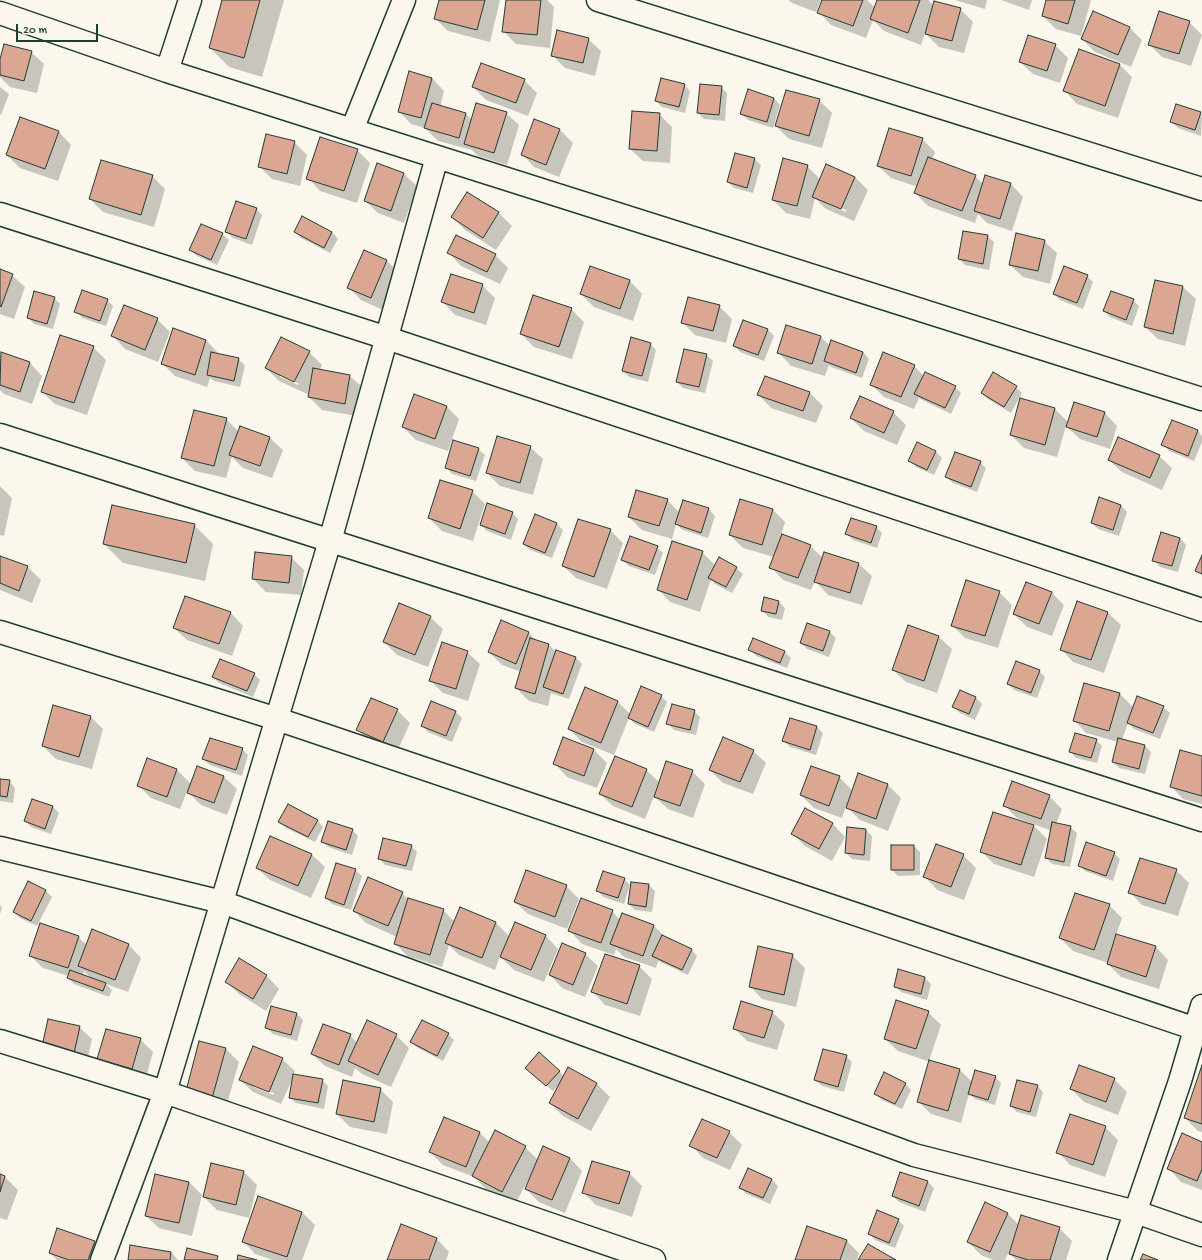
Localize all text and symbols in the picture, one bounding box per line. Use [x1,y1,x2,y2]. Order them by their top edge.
scale bar [18,16,100,42]
text: 20 m [23,24,47,38]

